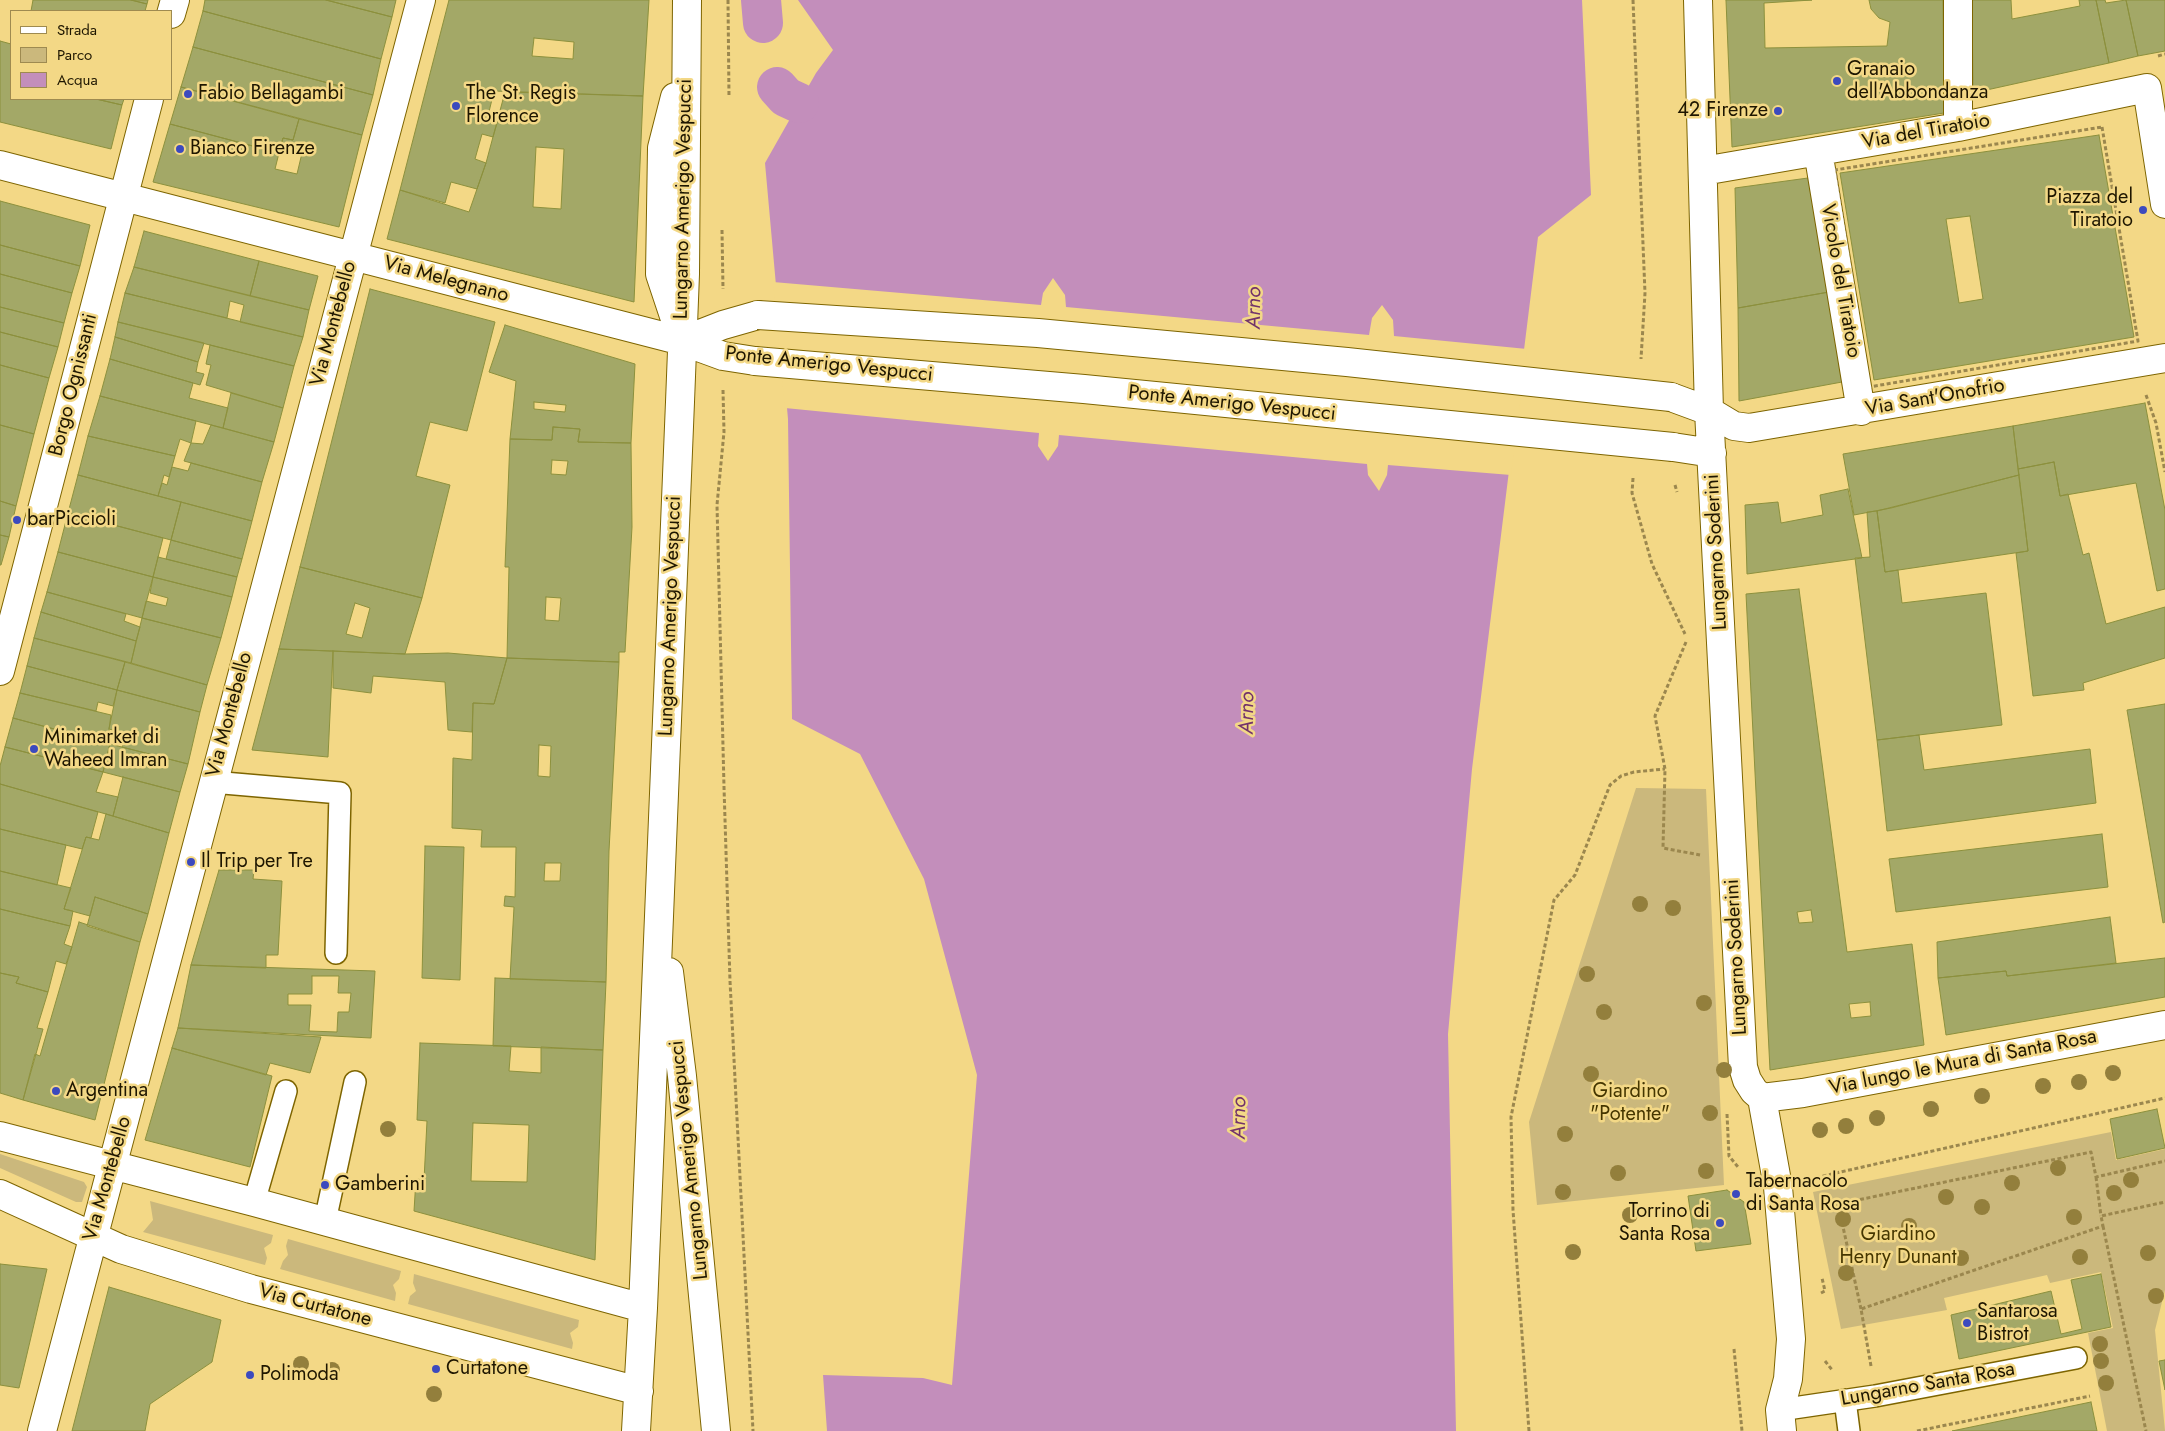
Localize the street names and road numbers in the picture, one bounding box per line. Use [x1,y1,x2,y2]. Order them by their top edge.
street label: Lungarno Amerigo Vespucci [670,79,698,319]
street label: Via del Tiratoio [1860,109,1992,155]
street label: Vicolo del Tiratoio [1815,202,1865,360]
street label: Via Melegnano [381,252,511,308]
street label: Via Montebello [306,259,362,389]
street label: Borgo Ognissanti [45,311,103,459]
street label: Ponte Amerigo Vespucci [724,342,934,388]
street label: Via Sant'Onofrio [1864,374,2006,422]
street label: Ponte Amerigo Vespucci [1127,381,1337,427]
street label: Lungarno Soderini [1701,473,1733,631]
street label: Lungarno Amerigo Vespucci [655,495,687,737]
street label: Via Montebello [202,650,258,780]
street label: Lungarno Soderini [1721,878,1753,1036]
street label: Via lungo le Mura di Santa Rosa [1827,1025,2099,1101]
street label: Lungarno Amerigo Vespucci [665,1039,715,1281]
street label: Via Montebello [79,1114,137,1244]
street label: Via Curtatone [256,1279,374,1333]
street label: Lungarno Santa Rosa [1839,1358,2017,1412]

